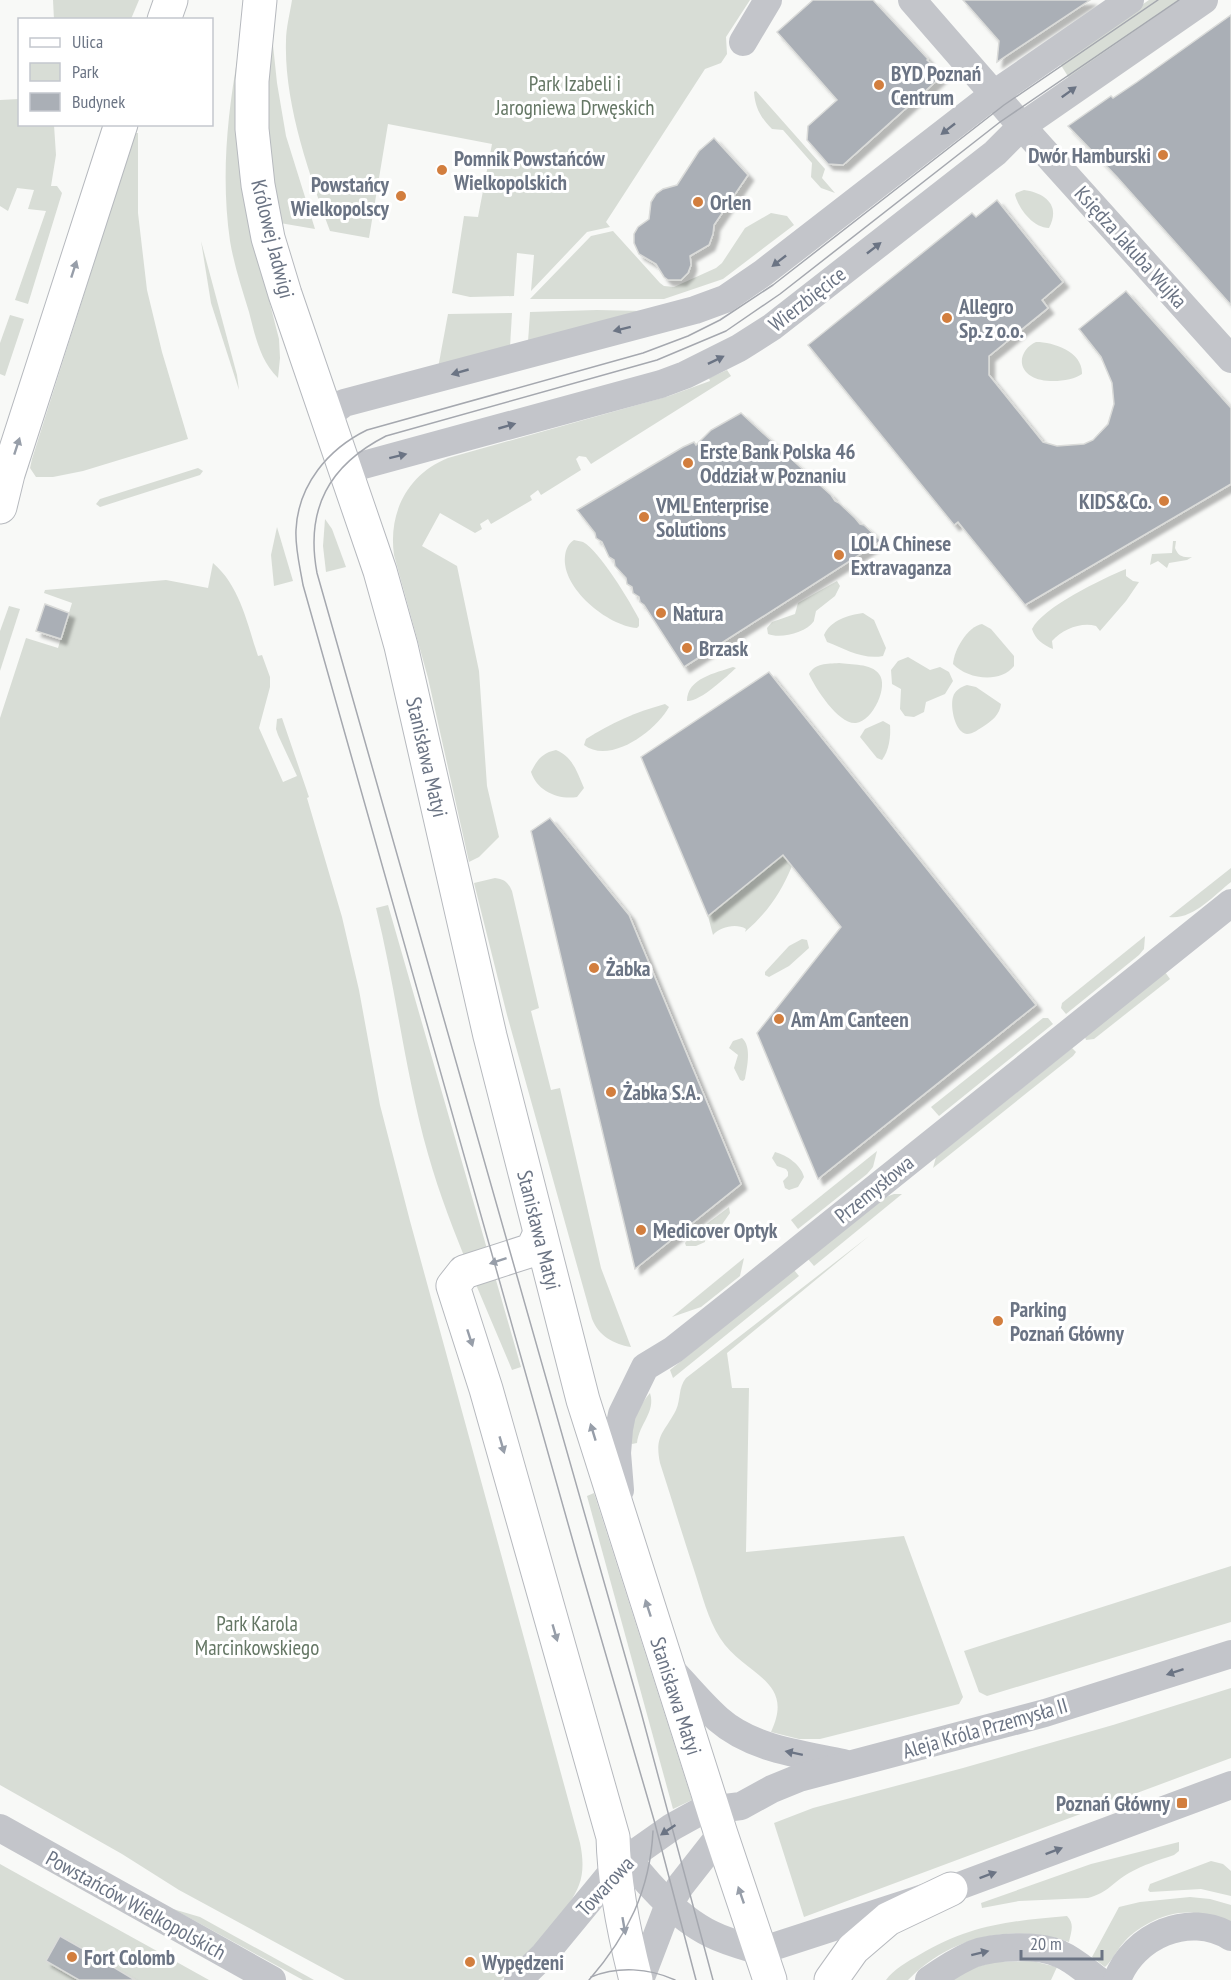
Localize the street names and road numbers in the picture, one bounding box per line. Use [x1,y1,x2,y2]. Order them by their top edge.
street label: Królowej Jadwigi [245,177,301,301]
street label: Księdza Jakuba Wujka [1069,180,1193,314]
street label: Wierzbięcice [763,260,851,338]
street label: Stanisława Matyi [400,694,454,820]
street label: Przemysłowa [829,1149,919,1229]
street label: Stanisława Matyi [511,1167,567,1293]
street label: Stanisława Matyi [644,1634,708,1758]
street label: Aleja Króla Przemysła II [899,1692,1071,1764]
street label: Powstańców Wielkopolskich [41,1844,231,1966]
street label: Towarowa [570,1850,640,1922]

